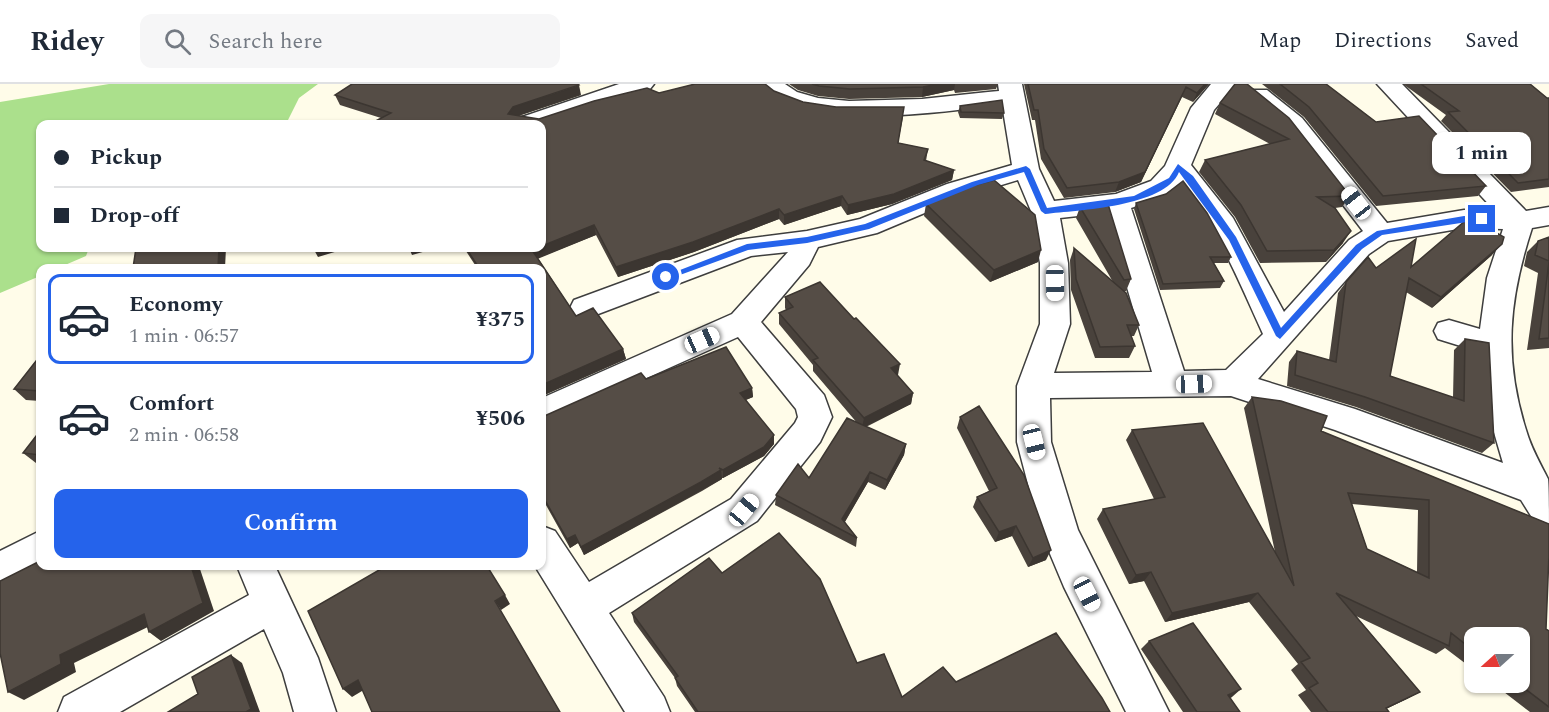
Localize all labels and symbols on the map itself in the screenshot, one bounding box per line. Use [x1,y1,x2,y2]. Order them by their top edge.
callout: 1 min [1432,132,1532,174]
car [1338,183,1374,223]
route end [1468,205,1495,232]
route start [652,263,679,290]
car [1046,265,1064,301]
car [682,324,722,356]
car [1176,374,1212,394]
car [1021,422,1047,462]
car [726,490,762,530]
car [1071,574,1103,614]
north arrow [1464,627,1530,693]

